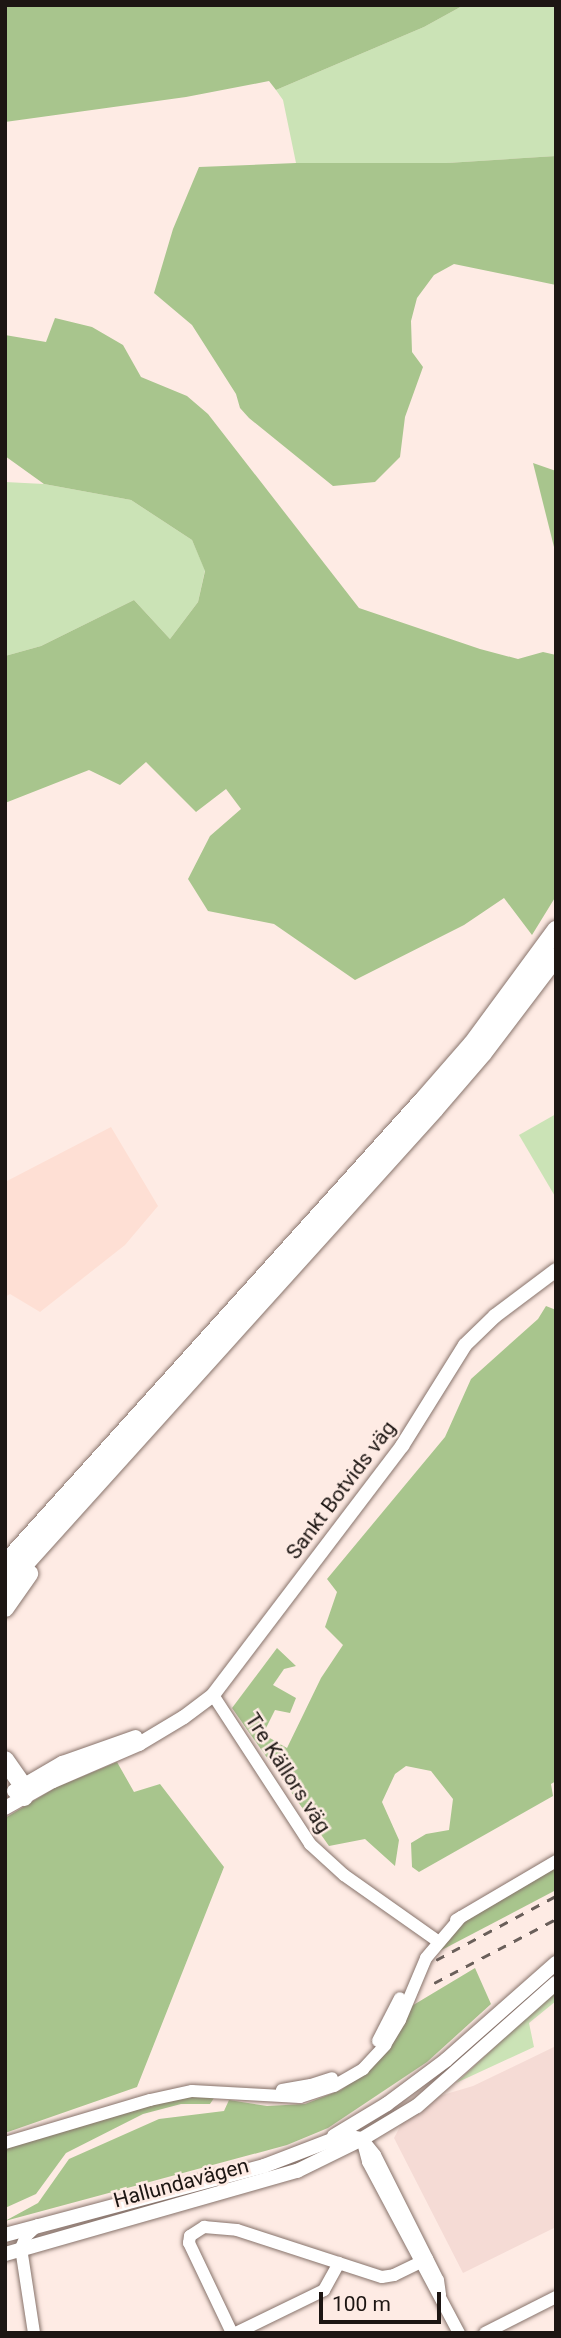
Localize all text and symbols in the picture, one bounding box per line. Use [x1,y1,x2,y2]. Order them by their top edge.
street label: Sankt Botvids väg [281,1416,401,1564]
street label: Tre Källors väg [240,1708,336,1838]
street label: Hallundavägen [111,2153,251,2213]
scale bar [323,2278,446,2322]
text: 100 m [332,2292,391,2316]

